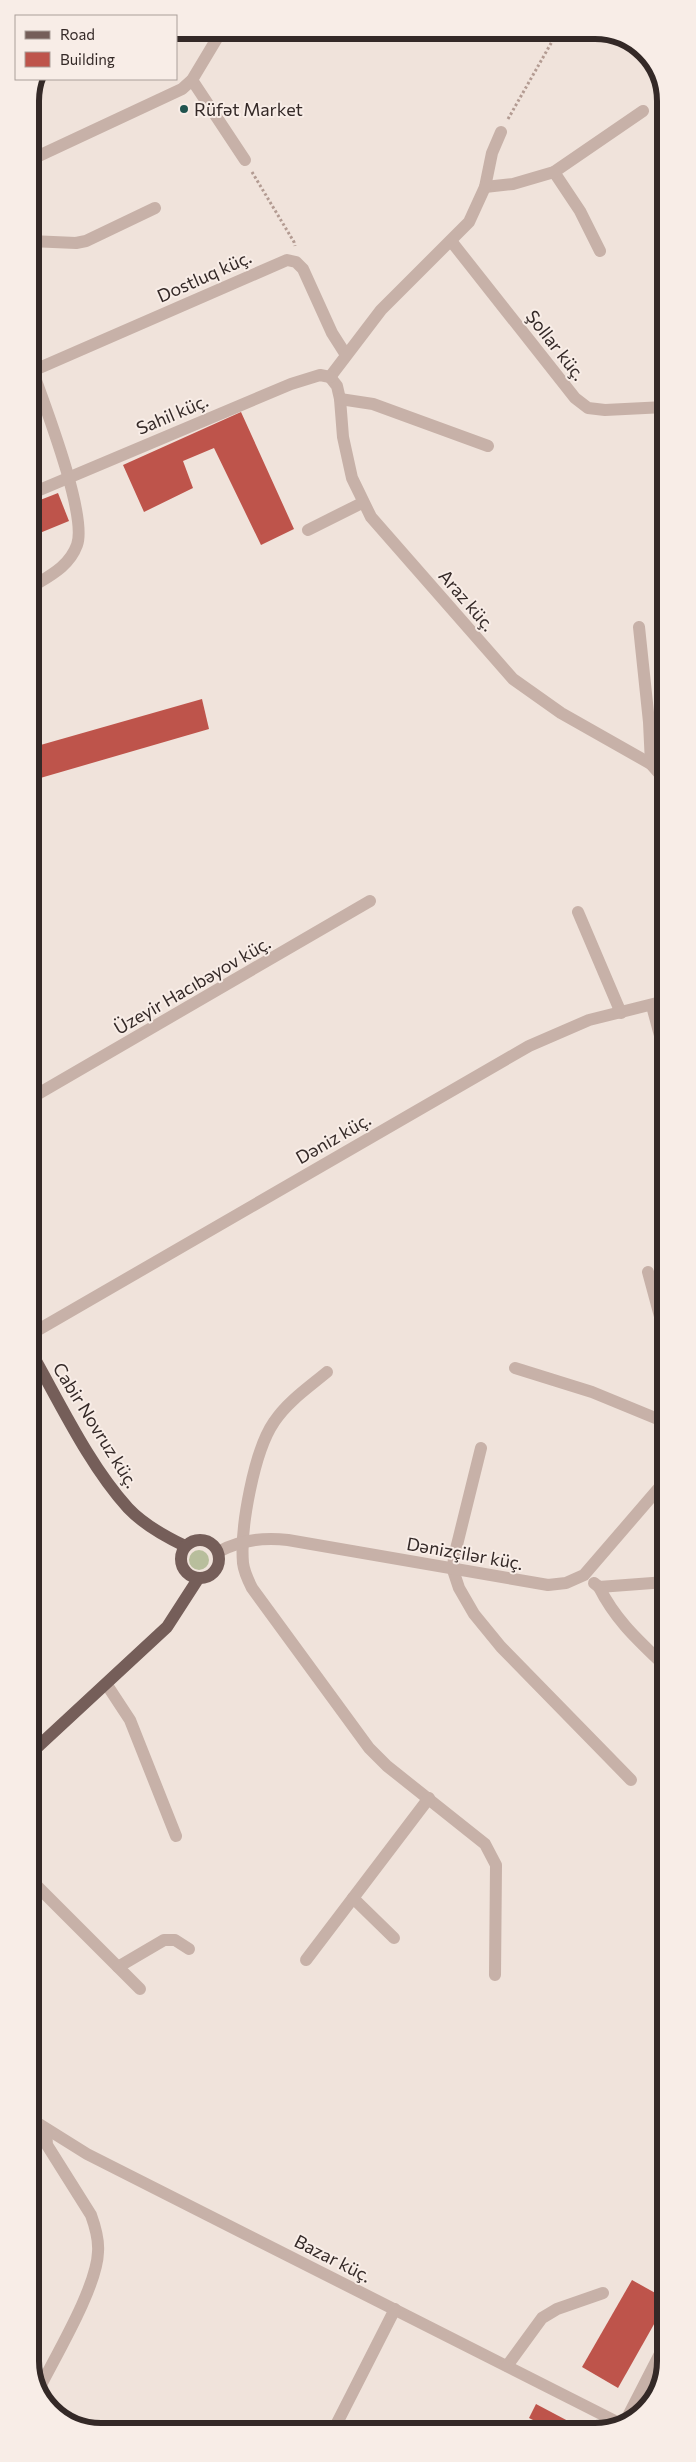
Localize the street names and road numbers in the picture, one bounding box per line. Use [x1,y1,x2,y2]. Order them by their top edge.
street label: Dostluq küç. [153,245,255,307]
street label: Şollar küç. [522,305,590,385]
street label: Sahil küç. [133,389,211,439]
street label: Araz küç. [434,565,500,635]
street label: Üzeyir Hacıbəyov küç. [110,931,274,1039]
street label: Dәniz küç. [292,1108,374,1168]
street label: Cabir Novruz küç. [49,1358,143,1492]
street label: Dәnizçilәr küç. [405,1532,525,1574]
street label: Bazar küç. [291,2229,375,2287]

